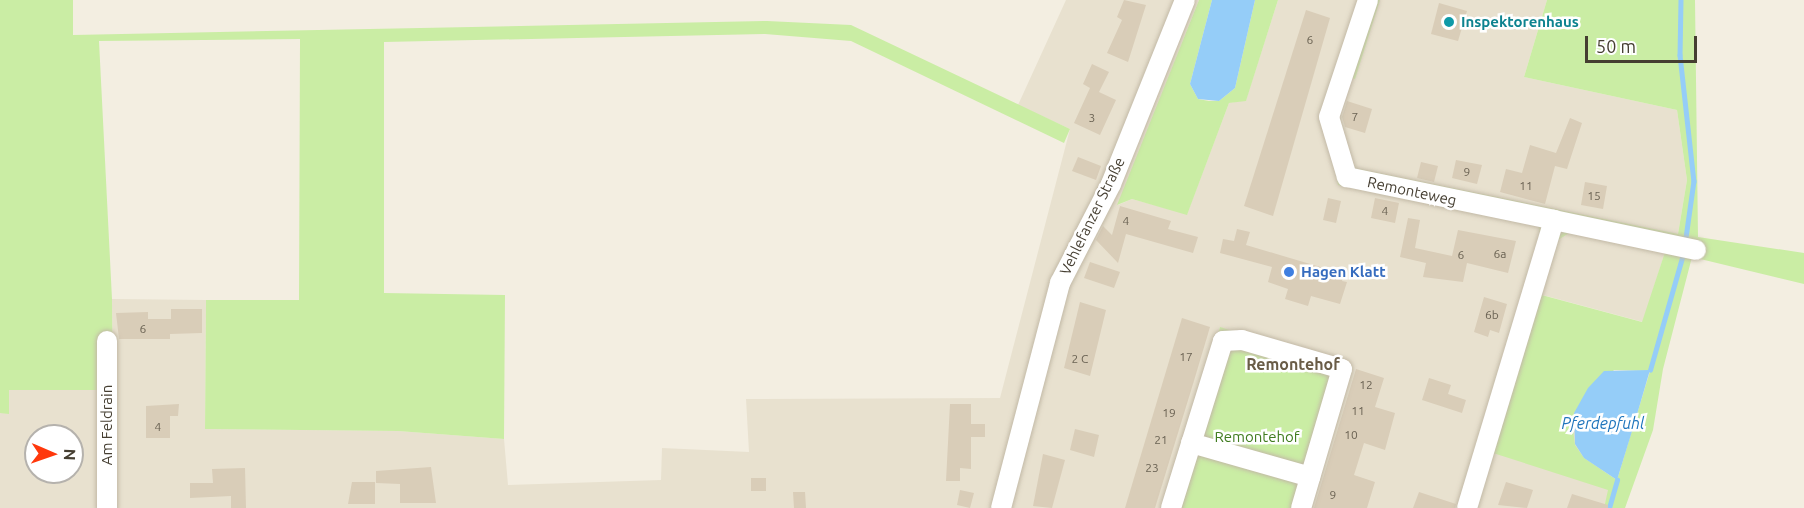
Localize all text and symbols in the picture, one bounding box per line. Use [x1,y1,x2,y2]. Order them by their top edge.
place label: Inspektorenhaus [1461,13,1579,31]
marker: Inspektorenhaus [1442,15,1456,29]
scale bar [1588,24,1700,62]
house number: 6 [1307,33,1313,47]
text: 50 m [1596,36,1636,56]
house number: 7 [1352,110,1358,124]
house number: 3 [1089,111,1095,125]
street label: Vehlefanzer Straße [1056,154,1128,278]
house number: 9 [1464,165,1470,179]
street label: Remonteweg [1366,173,1458,209]
house number: 11 [1519,179,1533,193]
house number: 15 [1587,189,1601,203]
house number: 4 [1382,204,1388,218]
house number: 4 [1123,214,1129,228]
house number: 6a [1494,247,1506,261]
house number: 6 [1458,248,1464,262]
place label: Hagen Klatt [1301,263,1386,281]
marker: Hagen Klatt [1282,265,1296,279]
house number: 6b [1485,308,1499,322]
house number: 6 [140,322,146,336]
house number: 17 [1179,350,1193,364]
house number: 2 C [1072,352,1088,366]
district label: Remontehof [1246,354,1340,374]
house number: 12 [1359,378,1373,392]
street label: Am Feldrain [98,385,116,465]
house number: 11 [1351,404,1365,418]
house number: 19 [1162,406,1176,420]
water label: Pferdepfuhl [1562,413,1644,433]
house number: 4 [155,420,161,434]
north arrow [24,424,84,484]
park label: Remontehof [1214,428,1300,446]
house number: 10 [1344,428,1358,442]
house number: 21 [1154,433,1168,447]
text: N [61,448,79,461]
house number: 23 [1145,461,1159,475]
house number: 9 [1330,488,1336,502]

